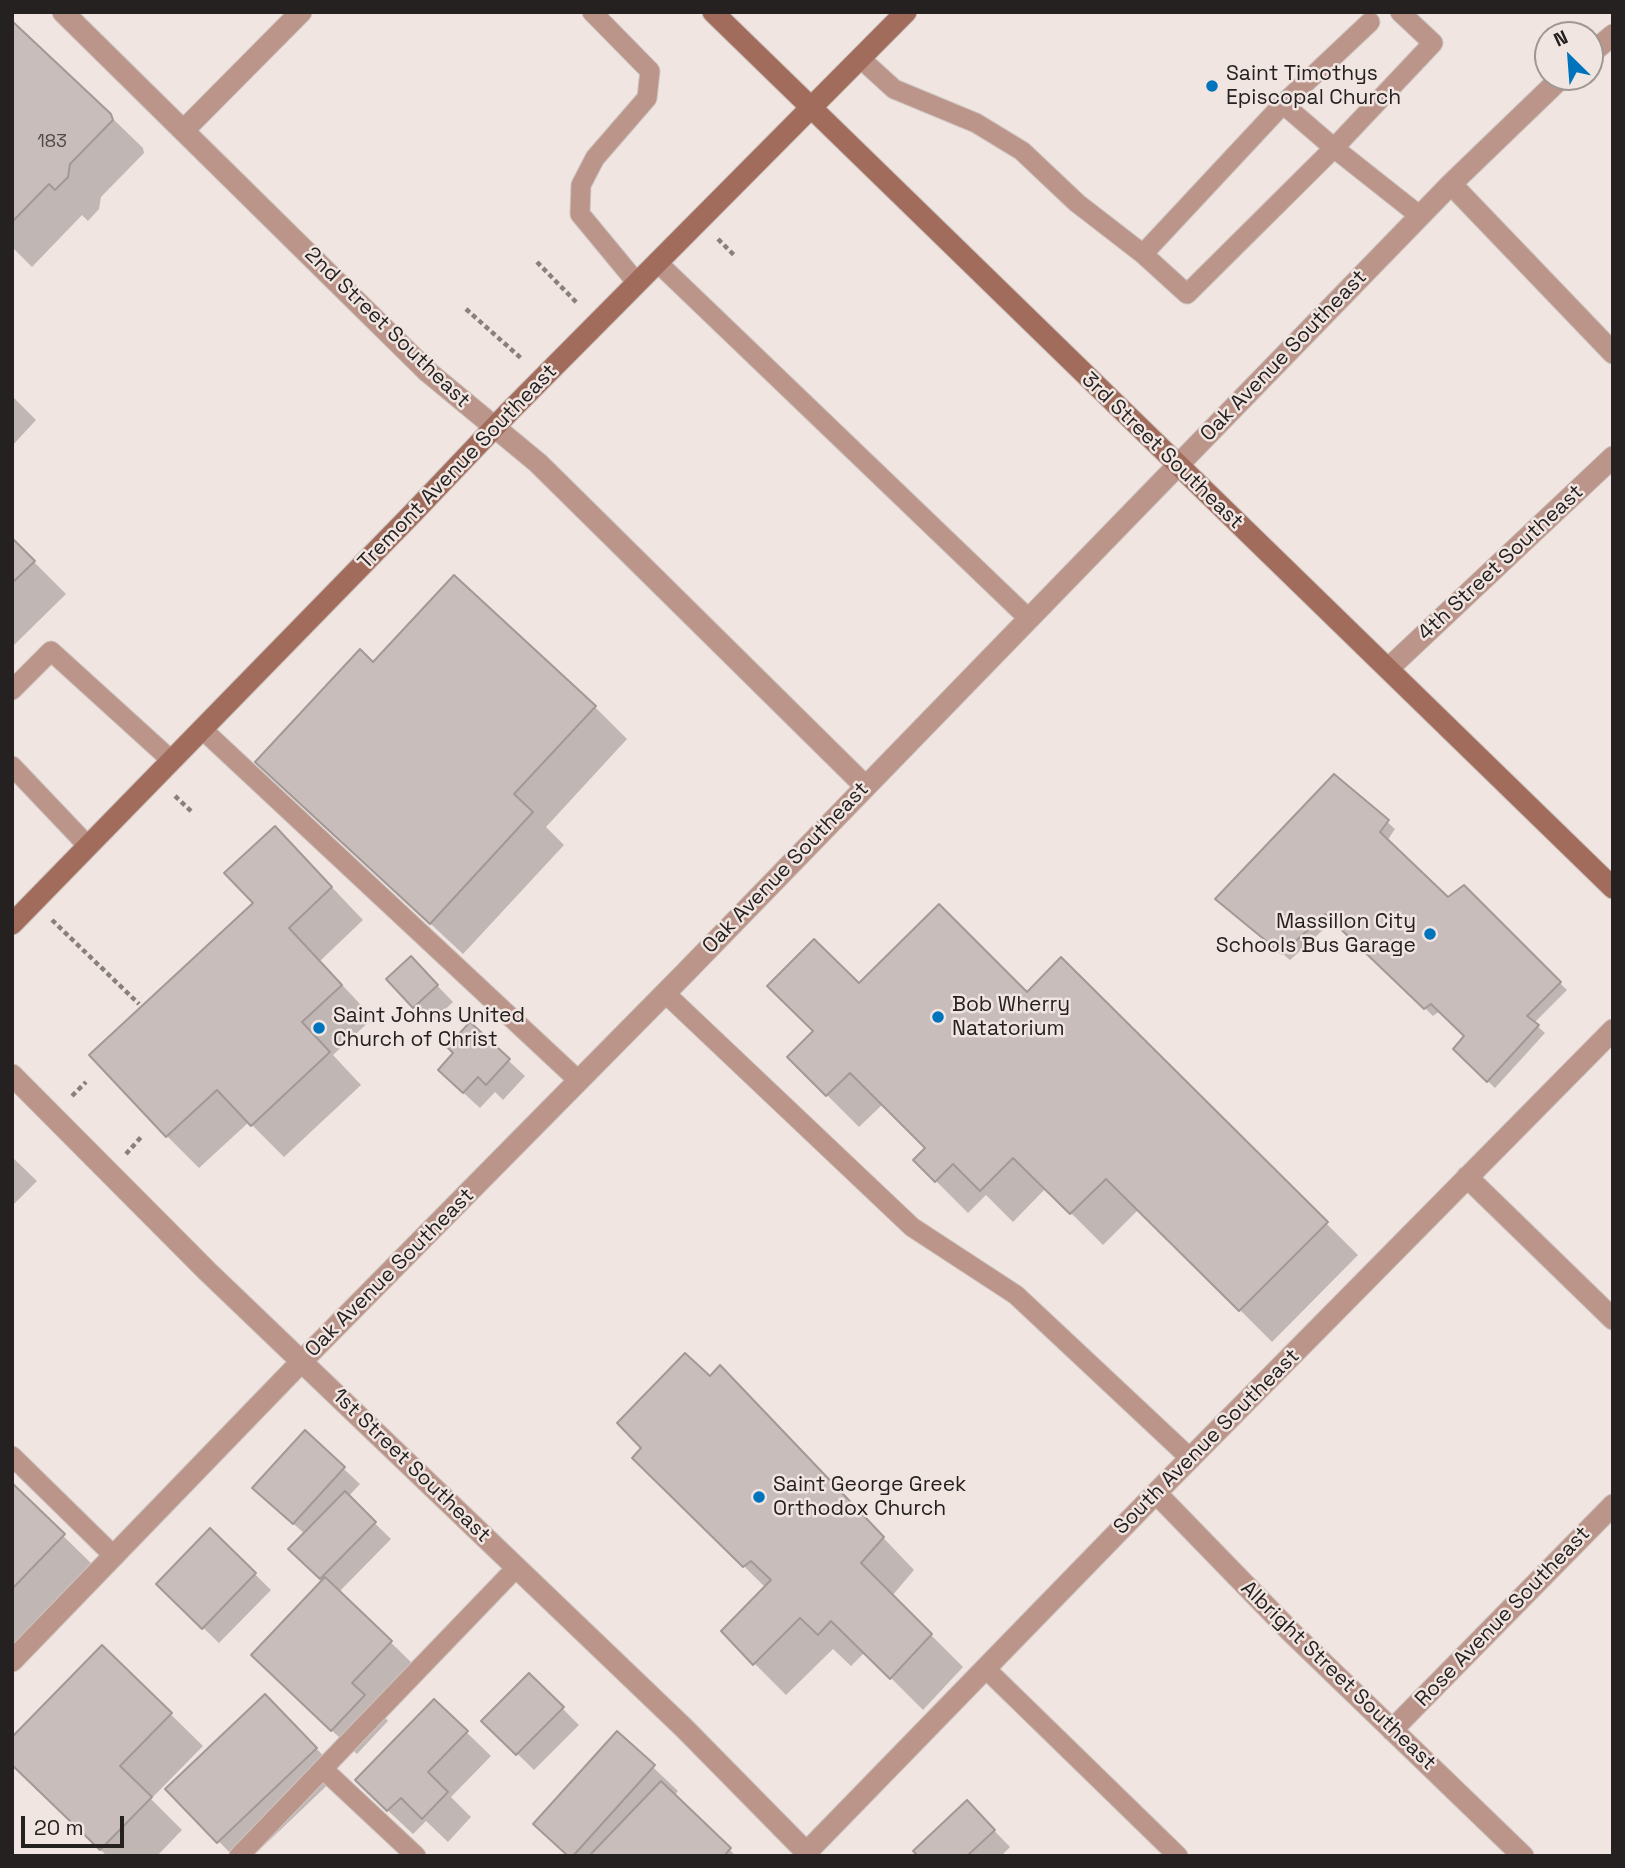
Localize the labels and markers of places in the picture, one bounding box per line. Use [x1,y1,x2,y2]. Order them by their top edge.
place label: Saint Timothys Episcopal Church [1226,61,1401,111]
marker: Saint Timothys Episcopal Church [1204,78,1220,94]
place label: Massillon City Schools Bus Garage [1216,909,1416,959]
marker: Massillon City Schools Bus Garage [1422,926,1438,942]
place label: Bob Wherry Natatorium [952,992,1070,1042]
place label: Saint Johns United Church of Christ [333,1003,525,1053]
marker: Bob Wherry Natatorium [930,1009,946,1025]
marker: Saint Johns United Church of Christ [311,1020,327,1036]
place label: Saint George Greek Orthodox Church [773,1472,966,1522]
marker: Saint George Greek Orthodox Church [751,1489,767,1505]

